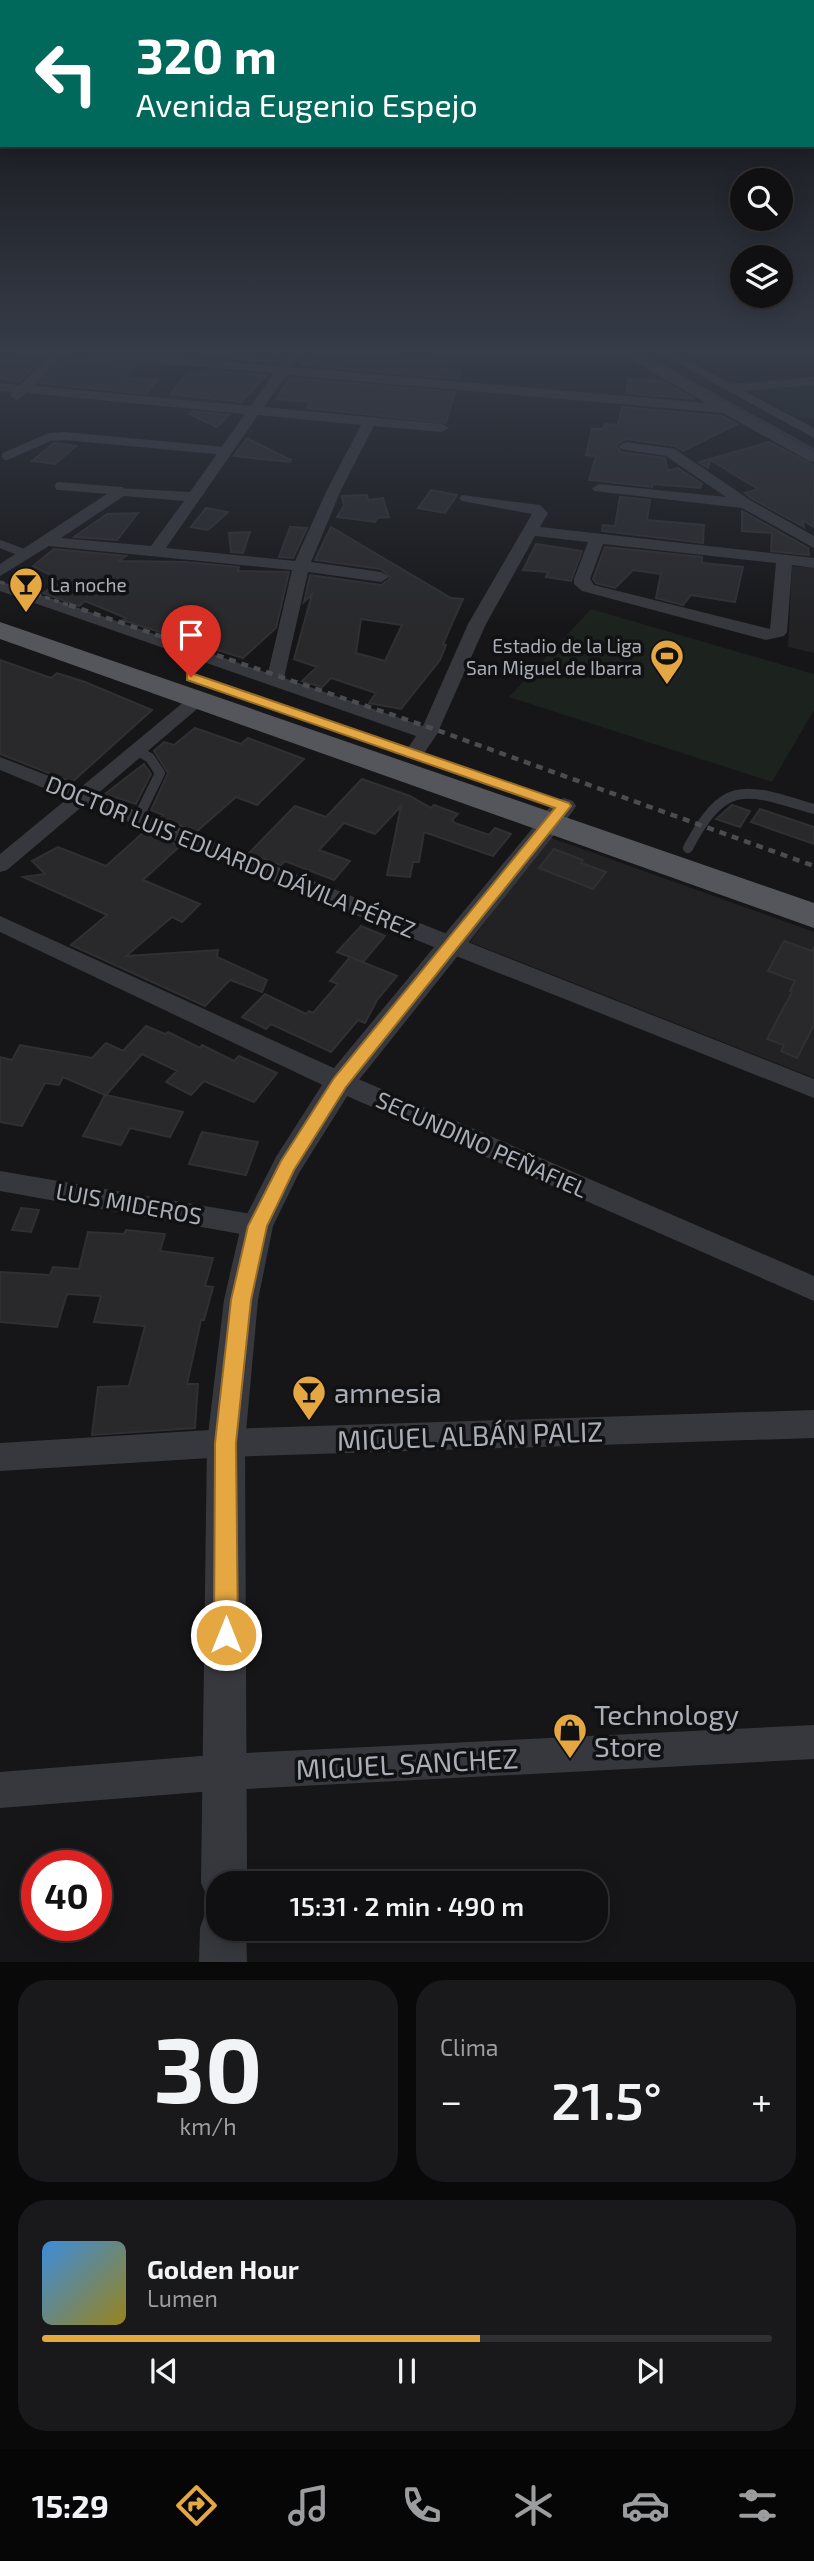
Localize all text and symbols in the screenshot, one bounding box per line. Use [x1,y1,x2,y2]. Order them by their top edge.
text: 320 m [136,25,277,84]
icon: left [21,28,112,119]
text: Avenida Eugenio Espejo [136,85,478,123]
map controls [730,168,793,308]
button: search [730,168,793,231]
button: layers [730,245,793,308]
bar icon: La noche [7,565,45,614]
place label: La noche [50,573,127,596]
pin [161,605,221,677]
icon: arrive [172,616,210,654]
place label: Estadio de la Liga San Miguel de Ibarra [466,634,642,679]
sports icon: Estadio de la Liga San Miguel de Ibarra [648,637,686,686]
street label: DOCTOR LUIS EDUARDO DÁVILA PÉREZ [42,769,420,943]
street label: SECUNDINO PEÑAFIEL [372,1085,592,1203]
street label: LUIS MIDEROS [54,1176,204,1230]
bar icon: amnesia [290,1373,328,1422]
place label: amnesia [334,1375,442,1409]
street label: MIGUEL ALBÁN PALIZ [336,1413,604,1457]
position arrow [189,1598,263,1672]
place label: Technology Store [594,1697,739,1763]
shop icon: Technology Store [551,1711,589,1760]
street label: MIGUEL SANCHEZ [295,1740,519,1786]
speed limit sign: 40 [21,1850,112,1941]
text: 15:31 · 2 min · 490 m [290,1890,524,1921]
text: 30 [153,2012,263,2121]
text: Clima [440,2033,498,2061]
text: 21.5° [551,2068,662,2130]
text: − [440,2077,462,2123]
text: + [751,2077,772,2123]
text: km/h [179,2112,237,2140]
text: Golden Hour [147,2253,299,2284]
text: Lumen [147,2284,218,2312]
icon: previous [145,2352,183,2390]
icon: pause [388,2352,426,2390]
icon: next [631,2352,669,2390]
icon: directions [172,2481,221,2530]
icon: music [284,2481,333,2530]
icon: phone [397,2481,446,2530]
icon: climate [509,2481,558,2530]
icon: car [621,2481,670,2530]
icon: filters [733,2481,782,2530]
text: 15:29 [32,2486,109,2524]

